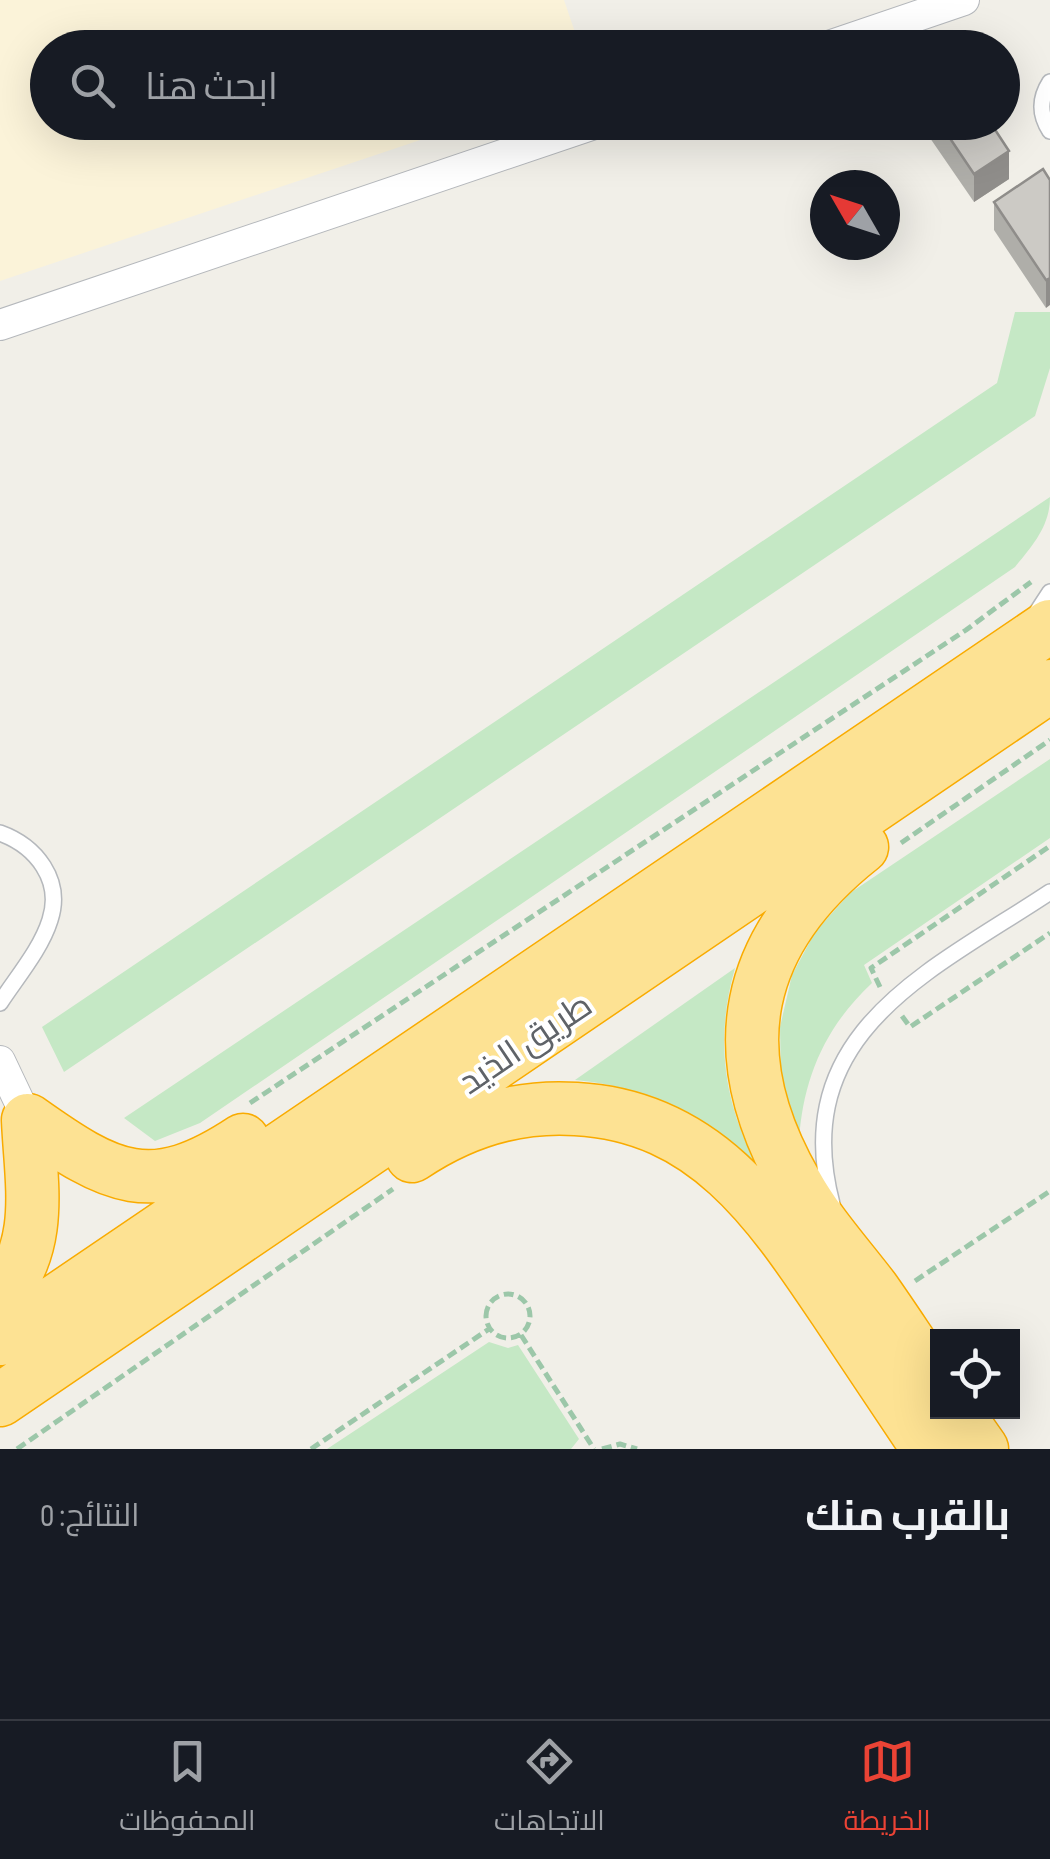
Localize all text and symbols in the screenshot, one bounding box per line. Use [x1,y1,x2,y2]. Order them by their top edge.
search box [30,30,1020,140]
icon: search [65,58,120,113]
text: ابحث هنا [145,65,278,110]
north arrow [810,170,900,260]
street label: طريق الذيد [451,984,601,1104]
map controls [930,1329,1020,1419]
button: locate [930,1329,1020,1419]
text: بالقرب منك [805,1492,1010,1543]
text: النتائج: 0 [40,1497,140,1536]
tab: المحفوظات [119,1734,256,1846]
tab: الاتجاهات [494,1734,605,1846]
tab: الخريطة [843,1734,931,1846]

